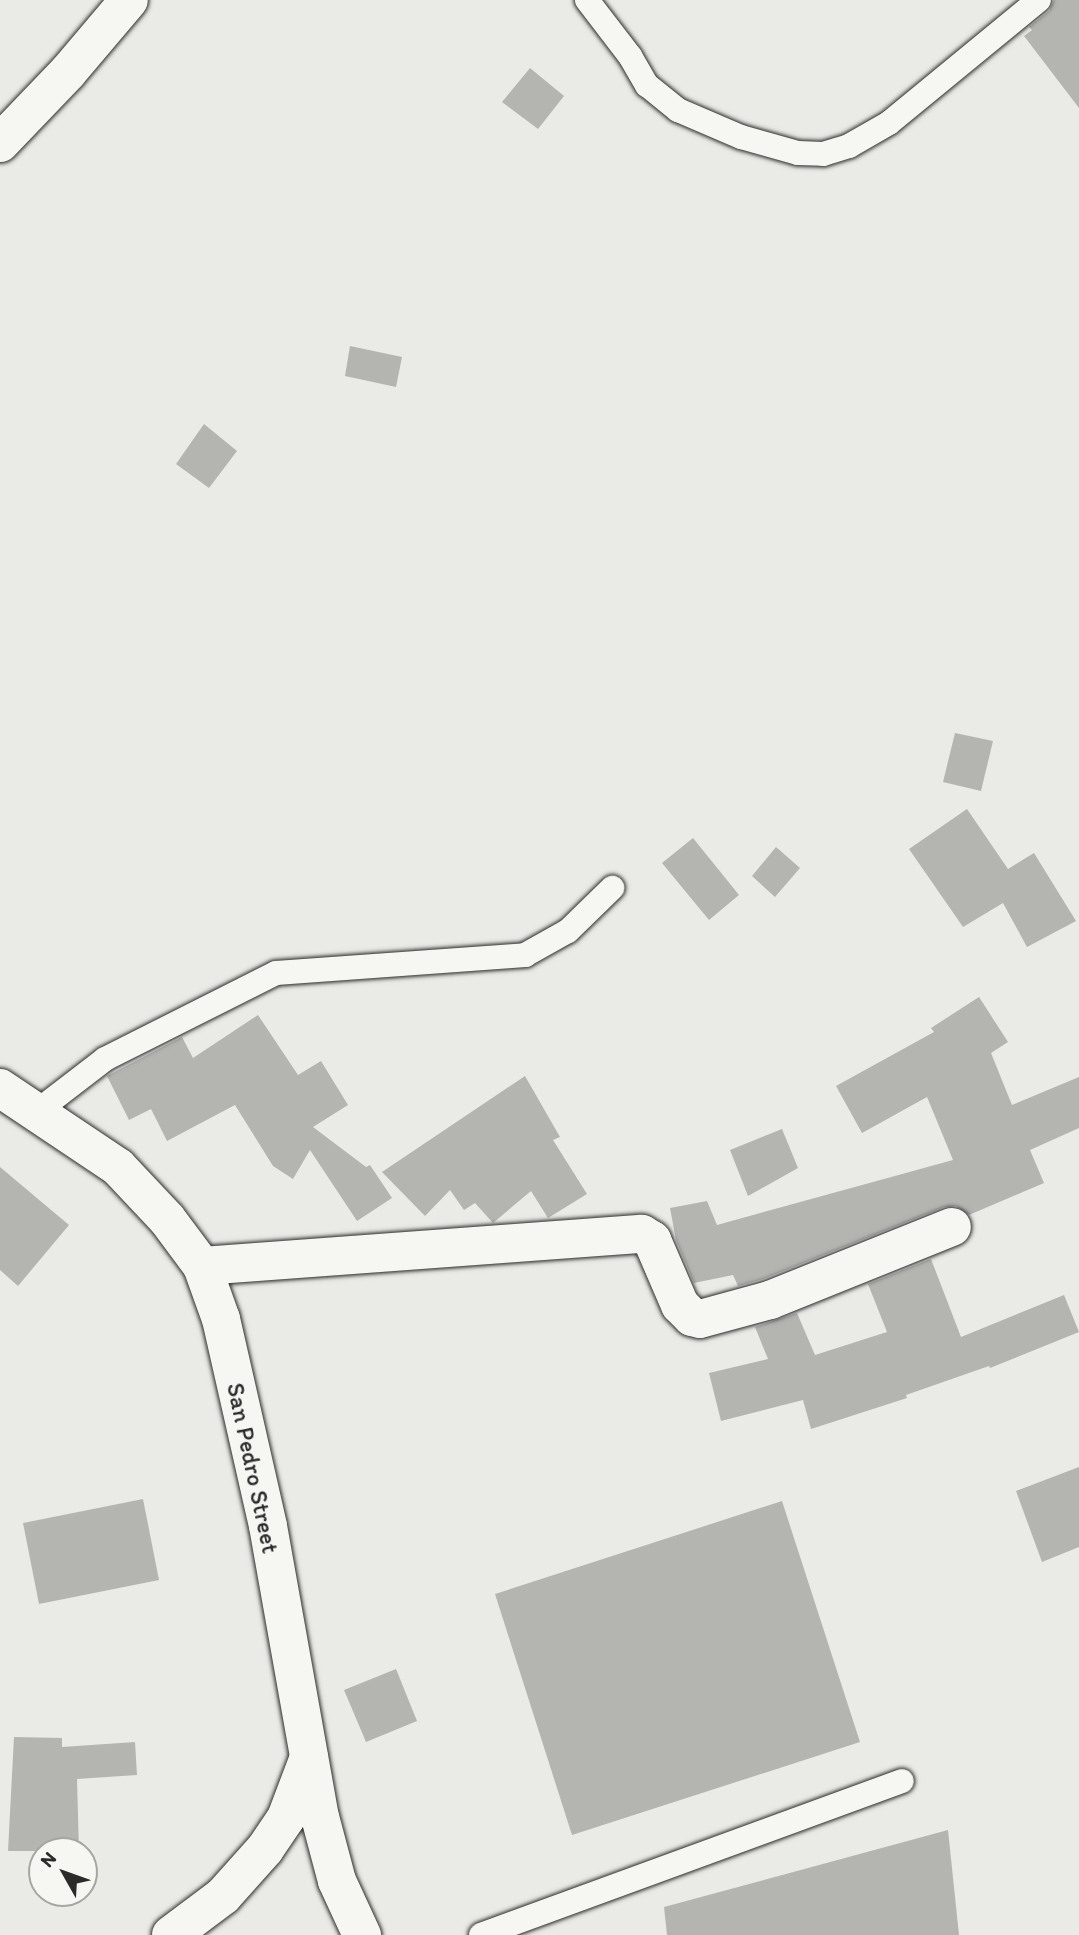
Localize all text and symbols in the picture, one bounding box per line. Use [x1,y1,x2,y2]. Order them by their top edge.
street label: San Pedro Street [221,1381,285,1555]
north arrow [28,1837,98,1907]
text: N [35,1847,61,1872]

